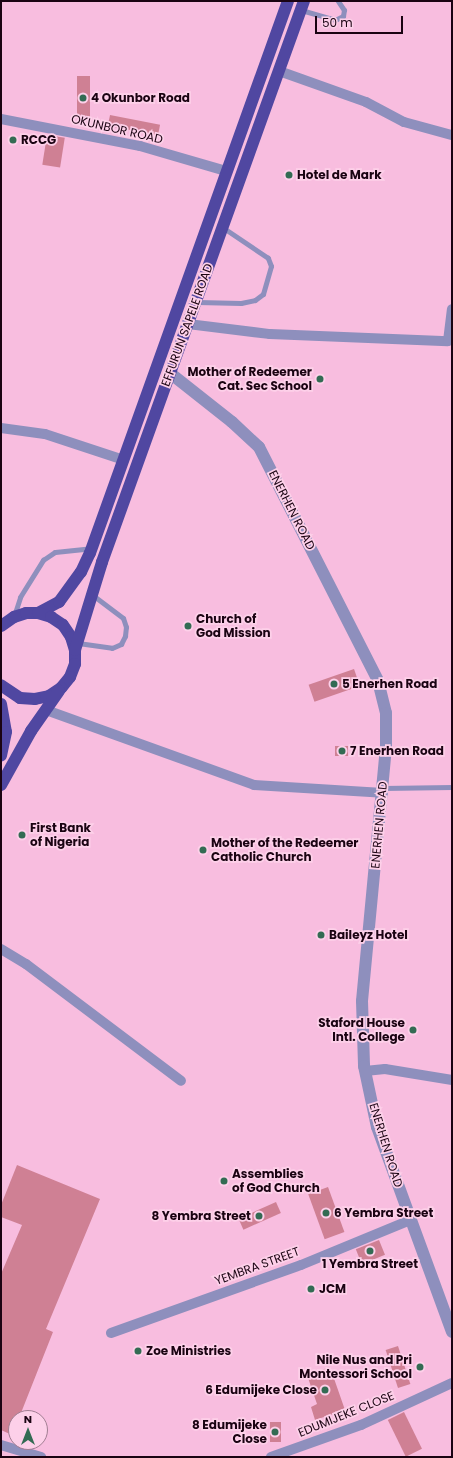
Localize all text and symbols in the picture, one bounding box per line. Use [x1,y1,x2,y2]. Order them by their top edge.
scale bar [317,8,405,34]
text: 50 m [322,14,353,31]
place label: 4 Okunbor Road [91,91,190,105]
marker: 4 Okunbor Road [78,93,88,103]
street label: OKUNBOR ROAD [70,111,164,147]
place label: RCCG [21,133,56,147]
marker: RCCG [8,135,18,145]
place label: Hotel de Mark [297,168,382,182]
marker: Hotel de Mark [284,170,294,180]
street label: EFFURUN SAPELE ROAD [158,262,216,388]
place label: Mother of Redeemer Cat. Sec School [187,365,312,393]
marker: Mother of Redeemer Cat. Sec School [315,374,325,384]
street label: ENERHEN ROAD [266,468,318,552]
place label: Church of God Mission [196,612,271,640]
marker: Church of God Mission [183,621,193,631]
place label: 5 Enerhen Road [342,677,437,691]
marker: 5 Enerhen Road [329,679,339,689]
place label: 7 Enerhen Road [350,744,444,758]
marker: 7 Enerhen Road [337,746,347,756]
street label: ENERHEN ROAD [368,781,390,869]
place label: First Bank of Nigeria [30,821,91,849]
marker: First Bank of Nigeria [17,830,27,840]
place label: Mother of the Redeemer Catholic Church [211,836,358,864]
marker: Mother of the Redeemer Catholic Church [198,845,208,855]
place label: Baileyz Hotel [329,928,408,942]
marker: Baileyz Hotel [316,930,326,940]
place label: Staford House Intl. College [318,1016,405,1044]
marker: Staford House Intl. College [408,1025,418,1035]
street label: ENERHEN ROAD [366,1101,406,1189]
place label: Assemblies of God Church [232,1167,320,1195]
marker: Assemblies of God Church [219,1176,229,1186]
place label: 6 Yembra Street [334,1206,433,1220]
marker: 6 Yembra Street [321,1208,331,1218]
place label: 8 Yembra Street [152,1209,251,1223]
marker: 8 Yembra Street [254,1211,264,1221]
street label: YEMBRA STREET [213,1244,301,1288]
marker: 1 Yembra Street [365,1246,375,1256]
place label: 1 Yembra Street [322,1257,418,1271]
place label: JCM [319,1282,346,1296]
marker: JCM [306,1284,316,1294]
place label: Zoe Ministries [146,1344,231,1358]
marker: Zoe Ministries [133,1346,143,1356]
place label: Nile Nus and Pri Montessori School [299,1353,412,1381]
marker: Nile Nus and Pri Montessori School [415,1362,425,1372]
place label: 6 Edumijeke Close [205,1383,317,1397]
marker: 6 Edumijeke Close [320,1385,330,1395]
street label: EDUMIJEKE CLOSE [296,1388,396,1440]
north arrow [8,1410,48,1450]
text: N [24,1411,32,1427]
place label: 8 Edumijeke Close [192,1418,267,1446]
marker: 8 Edumijeke Close [270,1427,280,1437]

